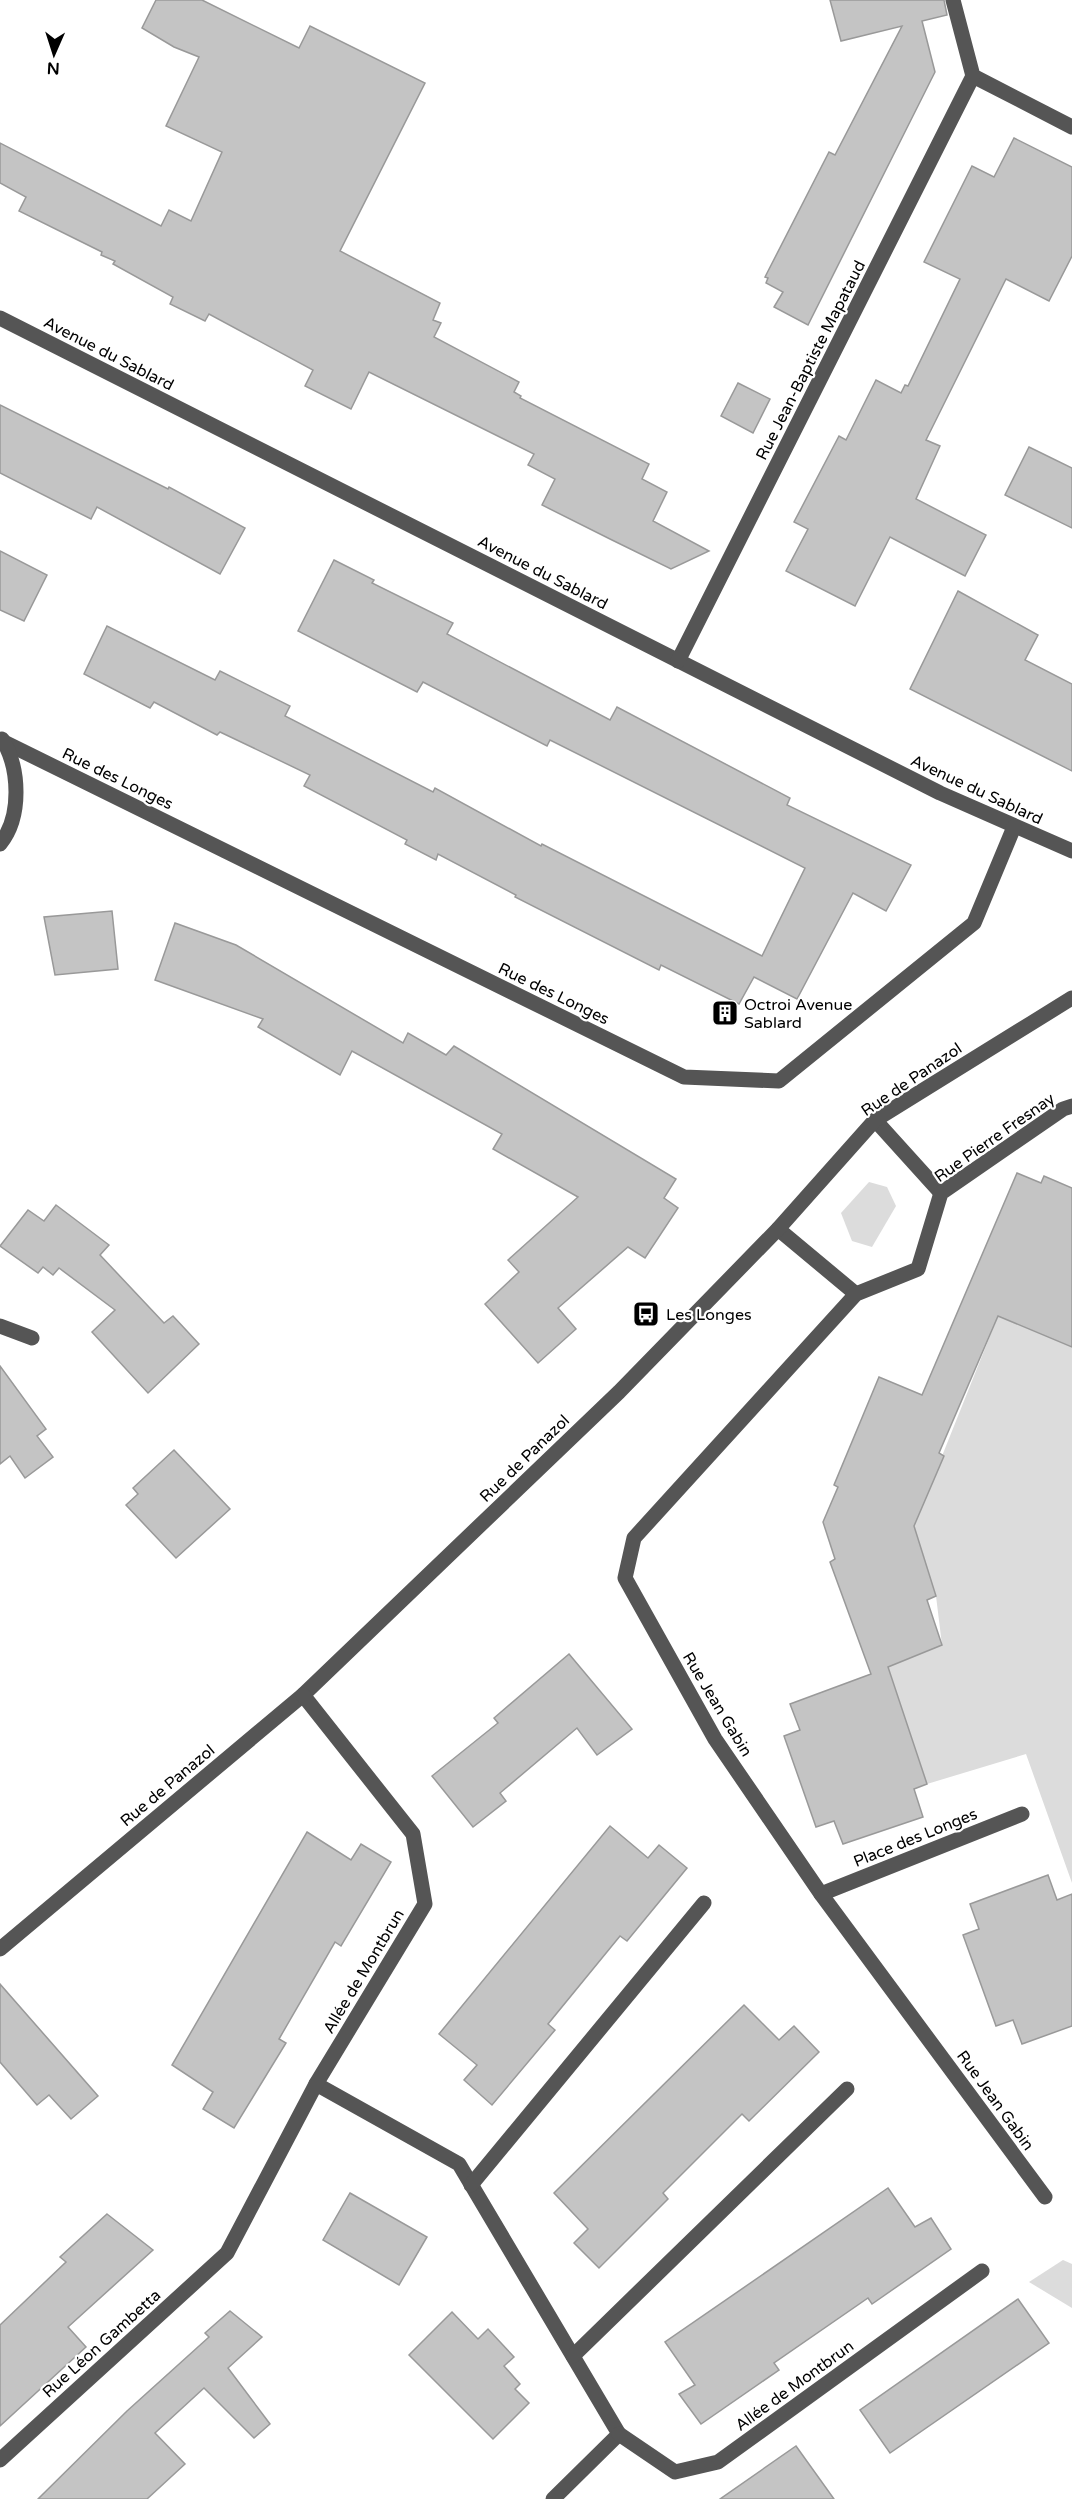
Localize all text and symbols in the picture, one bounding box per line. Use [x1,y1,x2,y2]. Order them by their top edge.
north arrow [24,24,84,84]
text: N [46,58,60,78]
street label: Rue Jean-Baptiste Mapataud [752,257,870,464]
street label: Avenue du Sablard [40,312,177,395]
street label: Avenue du Sablard [474,531,611,614]
street label: Rue des Longes [59,743,176,814]
street label: Avenue du Sablard [907,751,1046,829]
street label: Rue des Longes [495,958,612,1029]
place label: Octroi Avenue Sablard [744,995,852,1033]
building icon: Octroi Avenue Sablard [710,998,740,1028]
street label: Rue de Panazol [857,1039,966,1121]
street label: Rue Pierre Fresnay [931,1089,1059,1187]
bus stop icon: Les Longes [631,1299,661,1329]
place label: Les Longes [666,1305,752,1325]
street label: Rue de Panazol [476,1411,574,1507]
street label: Rue Jean Gabin [678,1648,756,1761]
street label: Rue de Panazol [116,1740,219,1831]
street label: Place des Longes [851,1804,980,1872]
street label: Allée de Montbrun [319,1906,409,2037]
street label: Rue Jean Gabin [952,2047,1038,2154]
street label: Rue Léon Gambetta [38,2285,165,2402]
street label: Allée de Montbrun [731,2336,858,2436]

